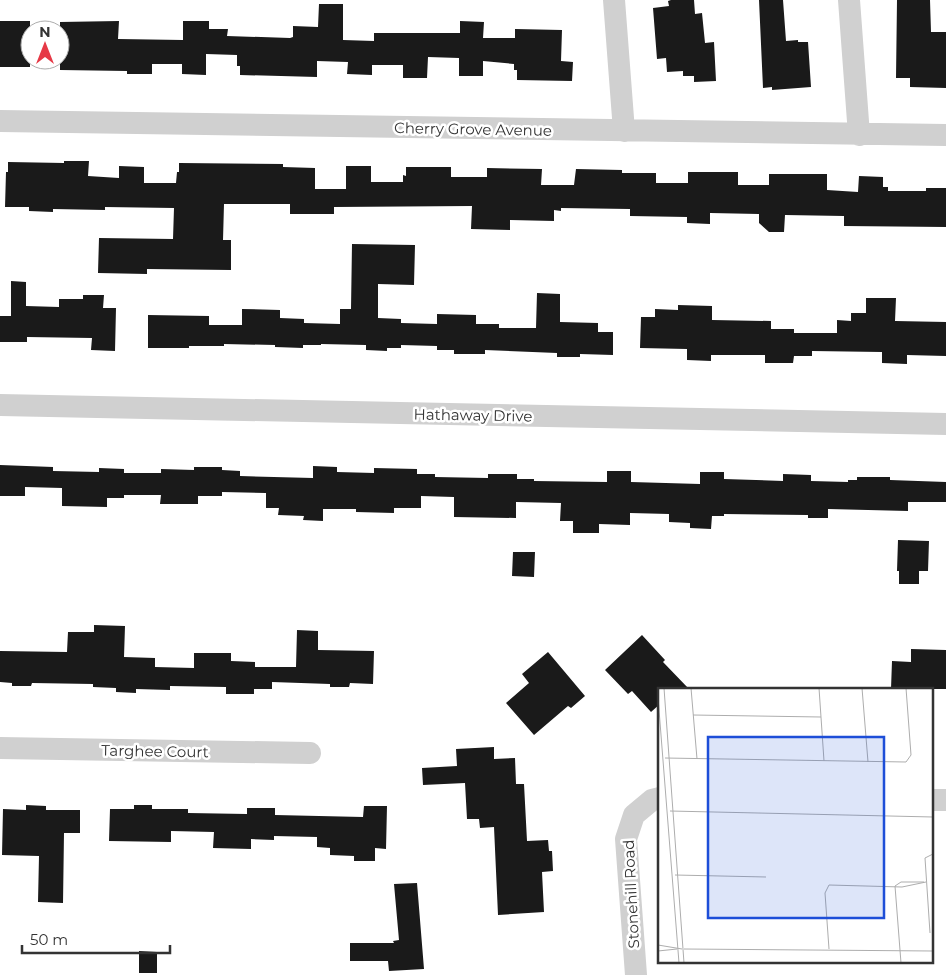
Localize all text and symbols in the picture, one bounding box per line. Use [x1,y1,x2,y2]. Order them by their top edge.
north arrow [20,20,70,70]
text: N [39,23,51,41]
street label: Cherry Grove Avenue [394,118,552,140]
street label: Hathaway Drive [413,404,533,426]
inset map [658,688,934,962]
street label: Targhee Court [101,741,209,761]
street label: Stonehill Road [619,839,643,949]
scale bar [22,922,170,954]
text: 50 m [30,930,68,949]

